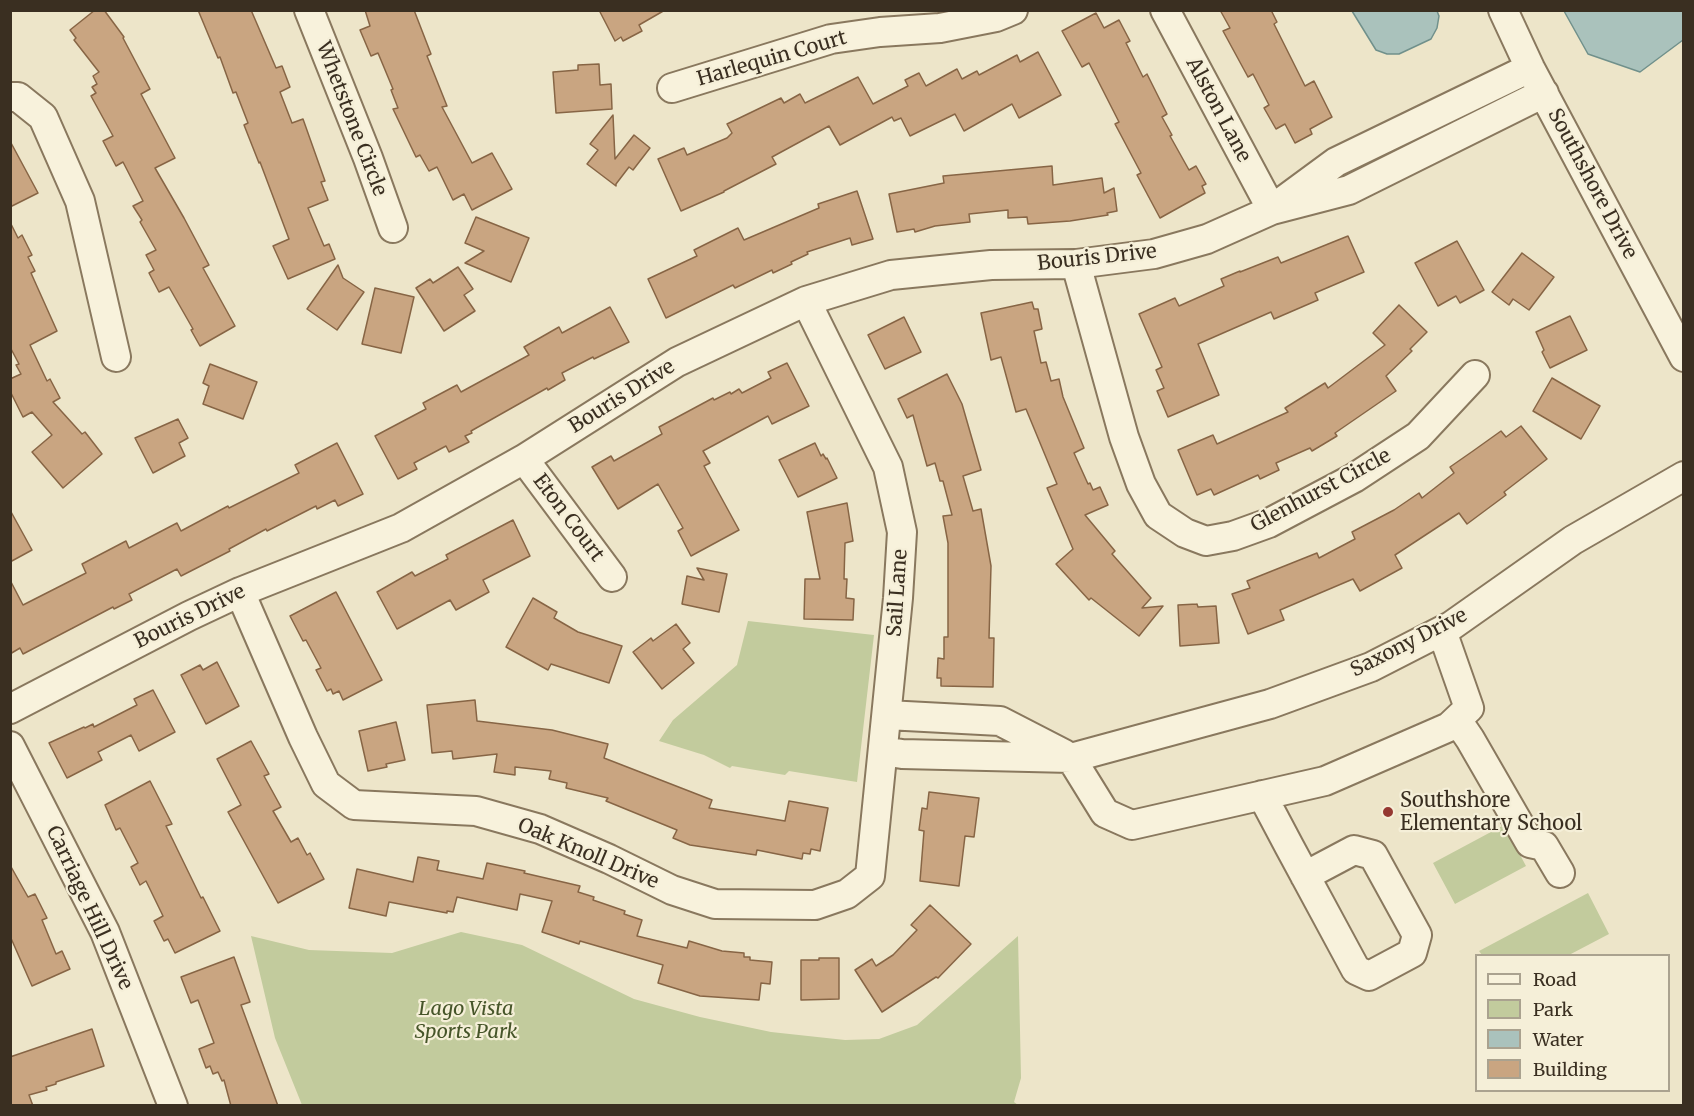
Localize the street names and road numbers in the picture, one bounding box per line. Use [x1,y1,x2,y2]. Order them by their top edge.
street label: Harlequin Court [694,26,850,92]
street label: Whetstone Circle [311,38,391,200]
street label: Alston Lane [1180,54,1256,166]
street label: Southshore Drive [1542,105,1642,263]
street label: Bouris Drive [1036,240,1158,276]
street label: Bouris Drive [565,355,679,439]
street label: Glenhurst Circle [1247,444,1395,538]
street label: Eton Court [527,470,609,566]
street label: Sail Lane [883,548,913,638]
street label: Bouris Drive [131,580,249,654]
street label: Saxony Drive [1347,603,1471,683]
street label: Oak Knoll Drive [514,814,662,894]
street label: Carriage Hill Drive [41,822,137,994]

